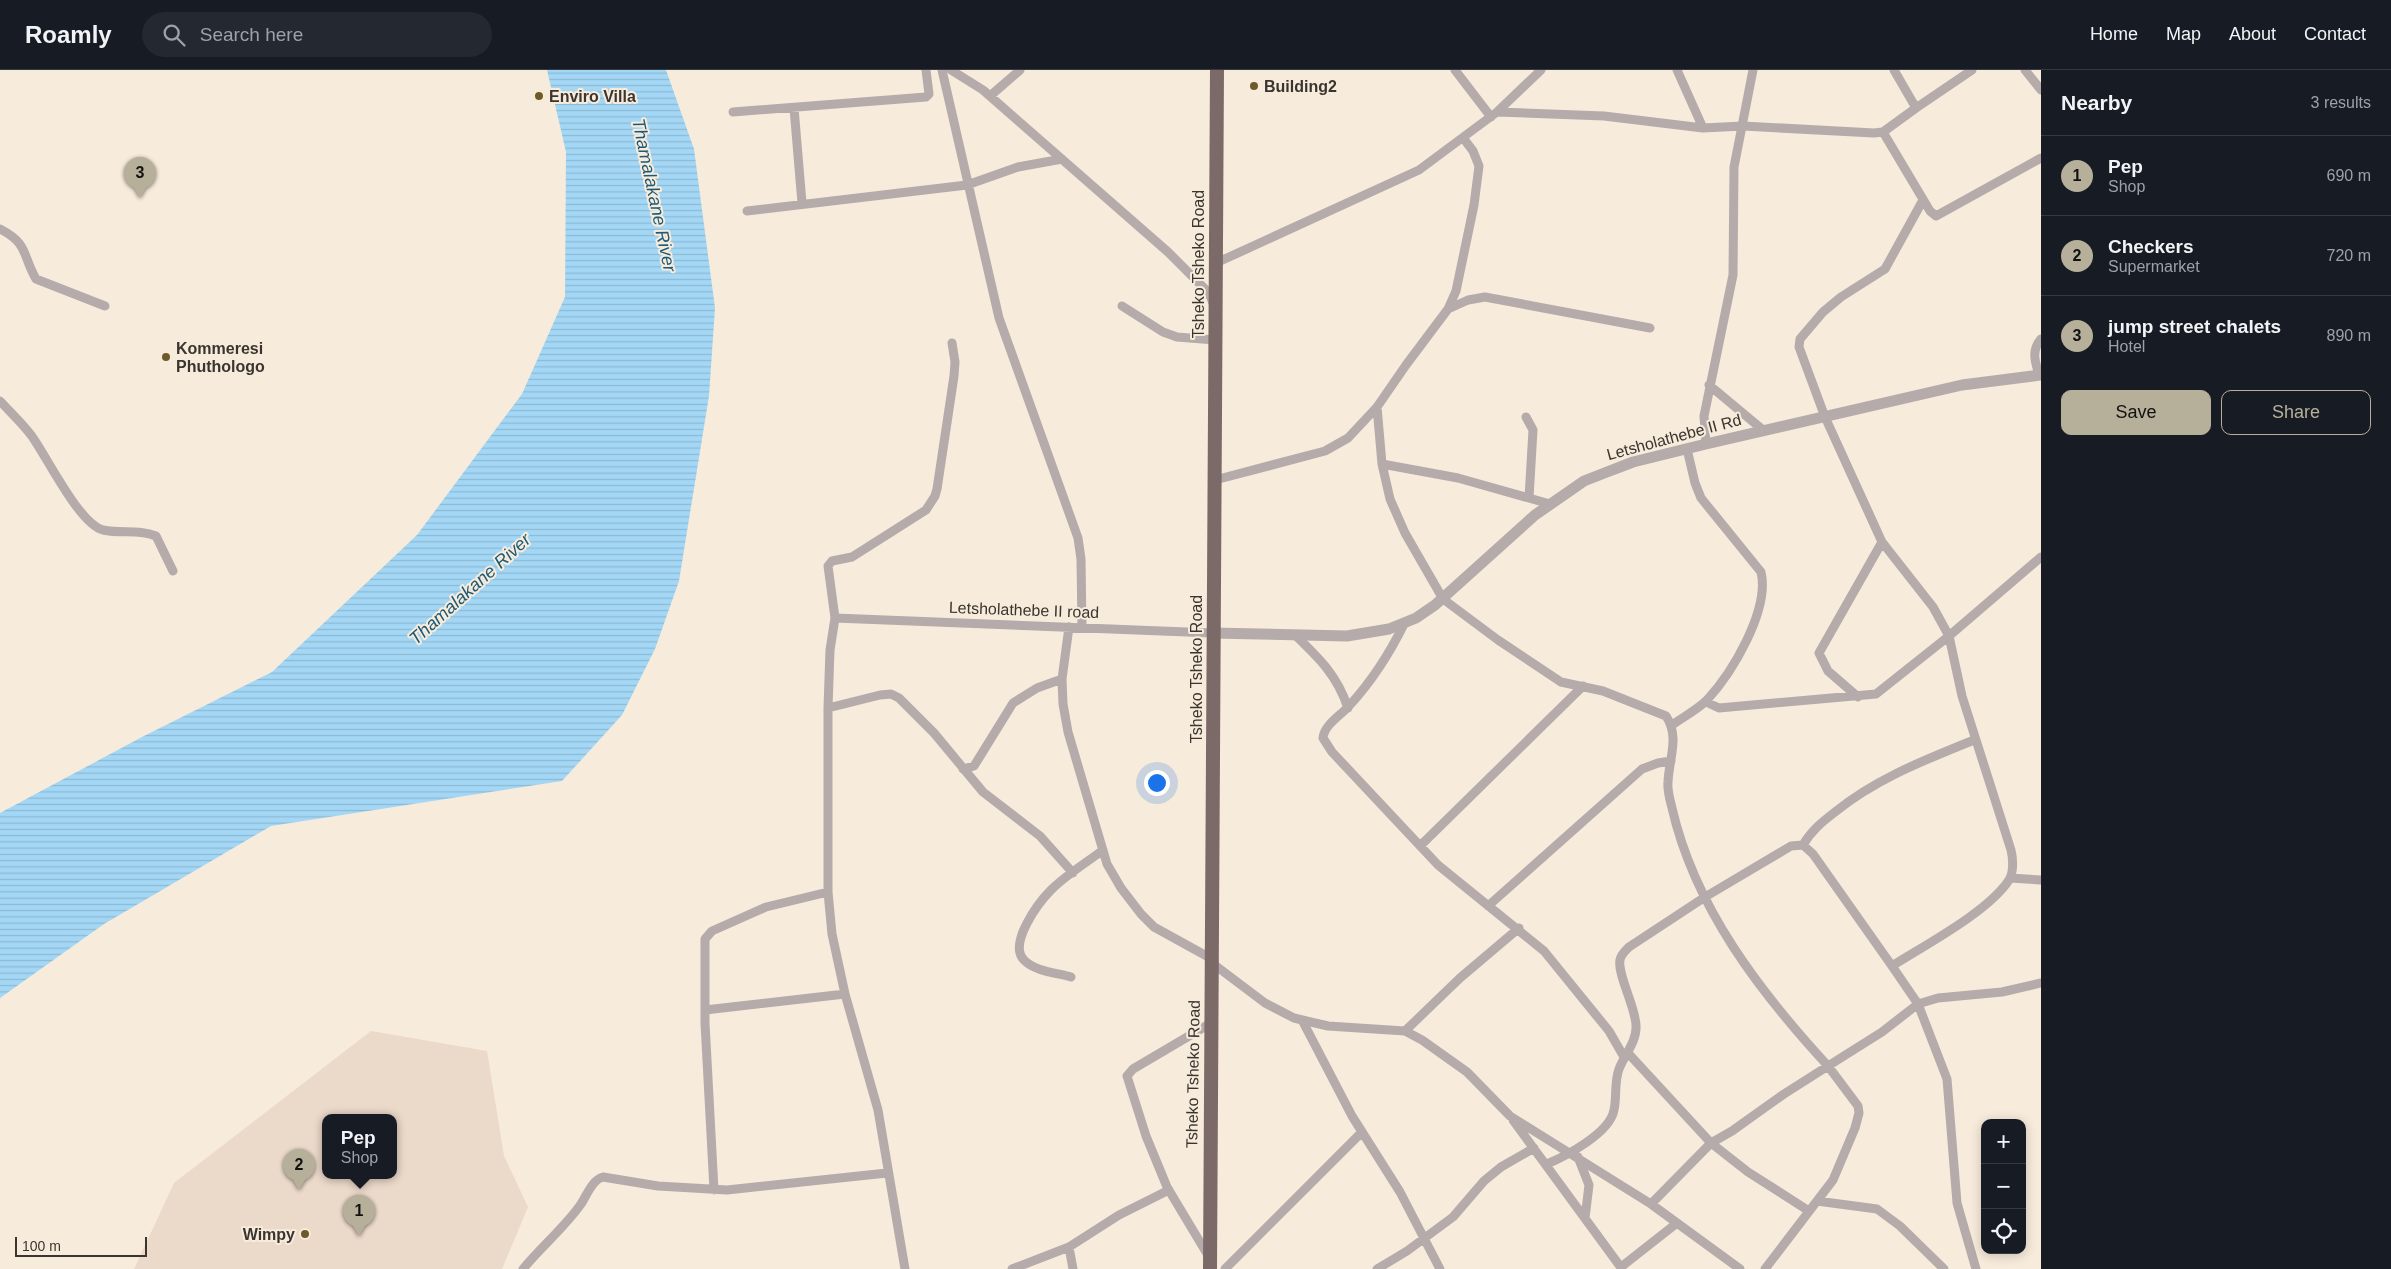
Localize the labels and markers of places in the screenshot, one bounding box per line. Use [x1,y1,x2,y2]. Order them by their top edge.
place label: Building2 [1264,78,1337,95]
marker: Building2 [1248,80,1260,92]
place label: Enviro Villa [549,88,636,105]
marker: Enviro Villa [533,90,545,102]
pin: 3 [124,157,156,198]
place label: Kommeresi Phuthologo [176,340,265,375]
marker: Kommeresi Phuthologo [160,351,172,363]
pin: 2 [283,1149,315,1190]
pin: 1 [343,1195,375,1236]
place label: Wimpy [243,1226,295,1243]
marker: Wimpy [299,1228,311,1240]

